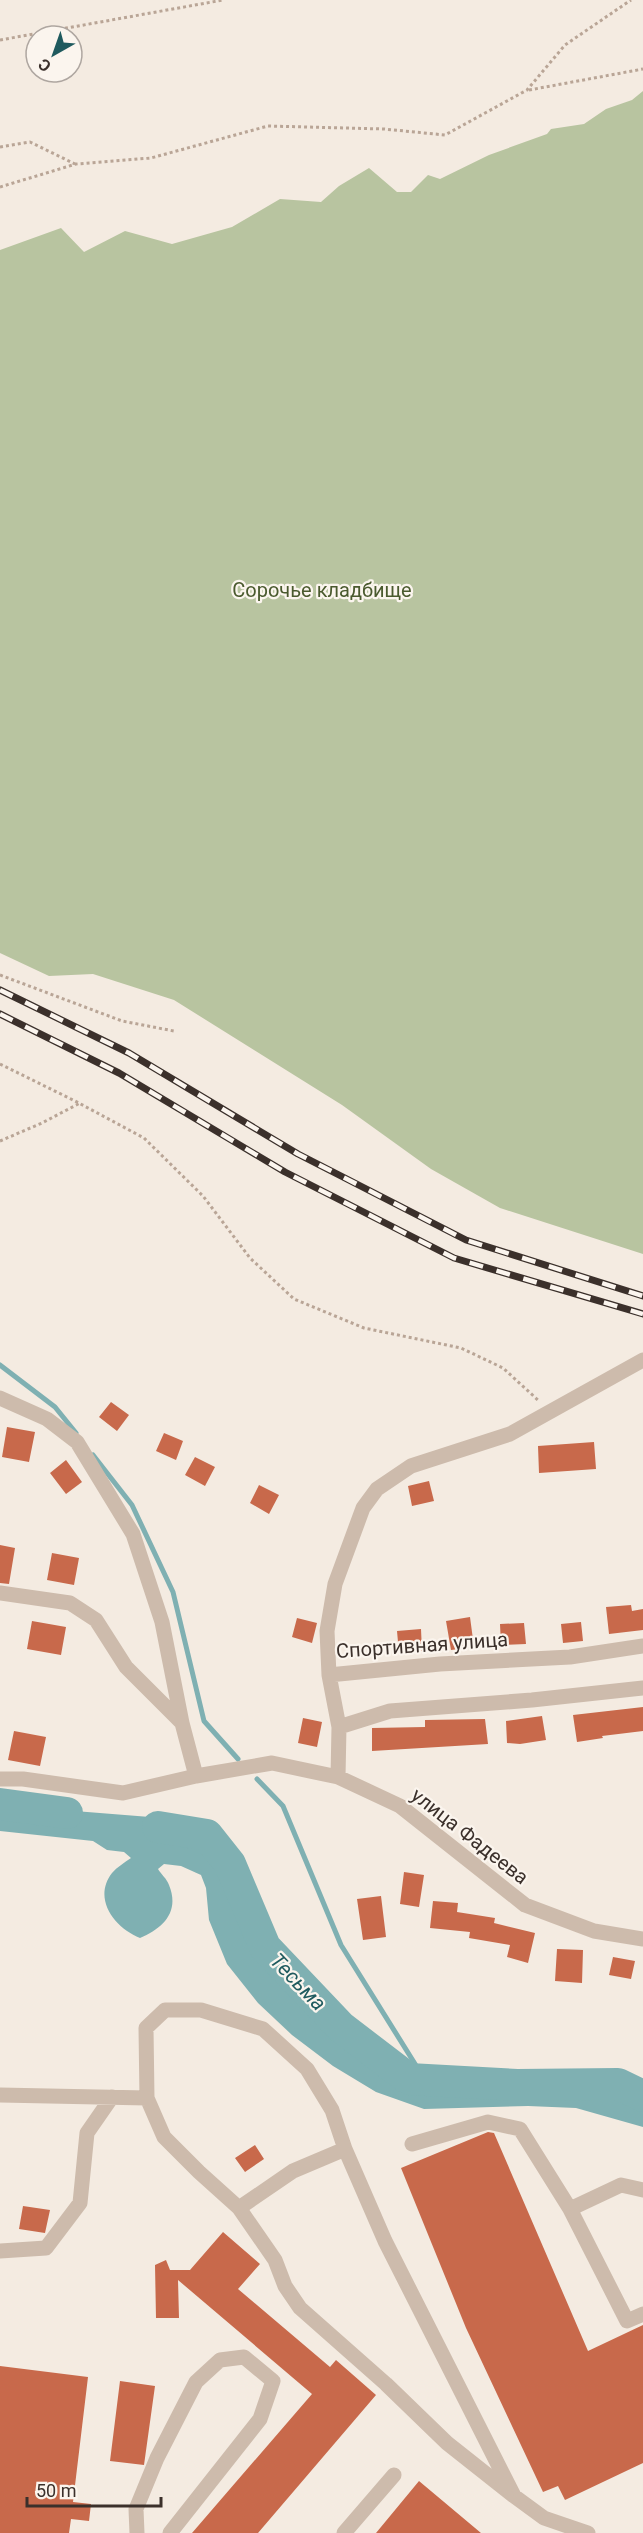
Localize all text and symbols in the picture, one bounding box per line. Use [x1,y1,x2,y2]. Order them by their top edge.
north arrow [24,24,84,84]
text: С [35,54,55,76]
park label: Сорочье кладбище [232,578,412,602]
street label: Спортивная улица [335,1627,509,1663]
street label: улица Фадеева [407,1783,533,1889]
water label: Тесьма [265,1949,331,2015]
scale bar [27,2470,160,2508]
text: 50 m [36,2480,76,2501]

